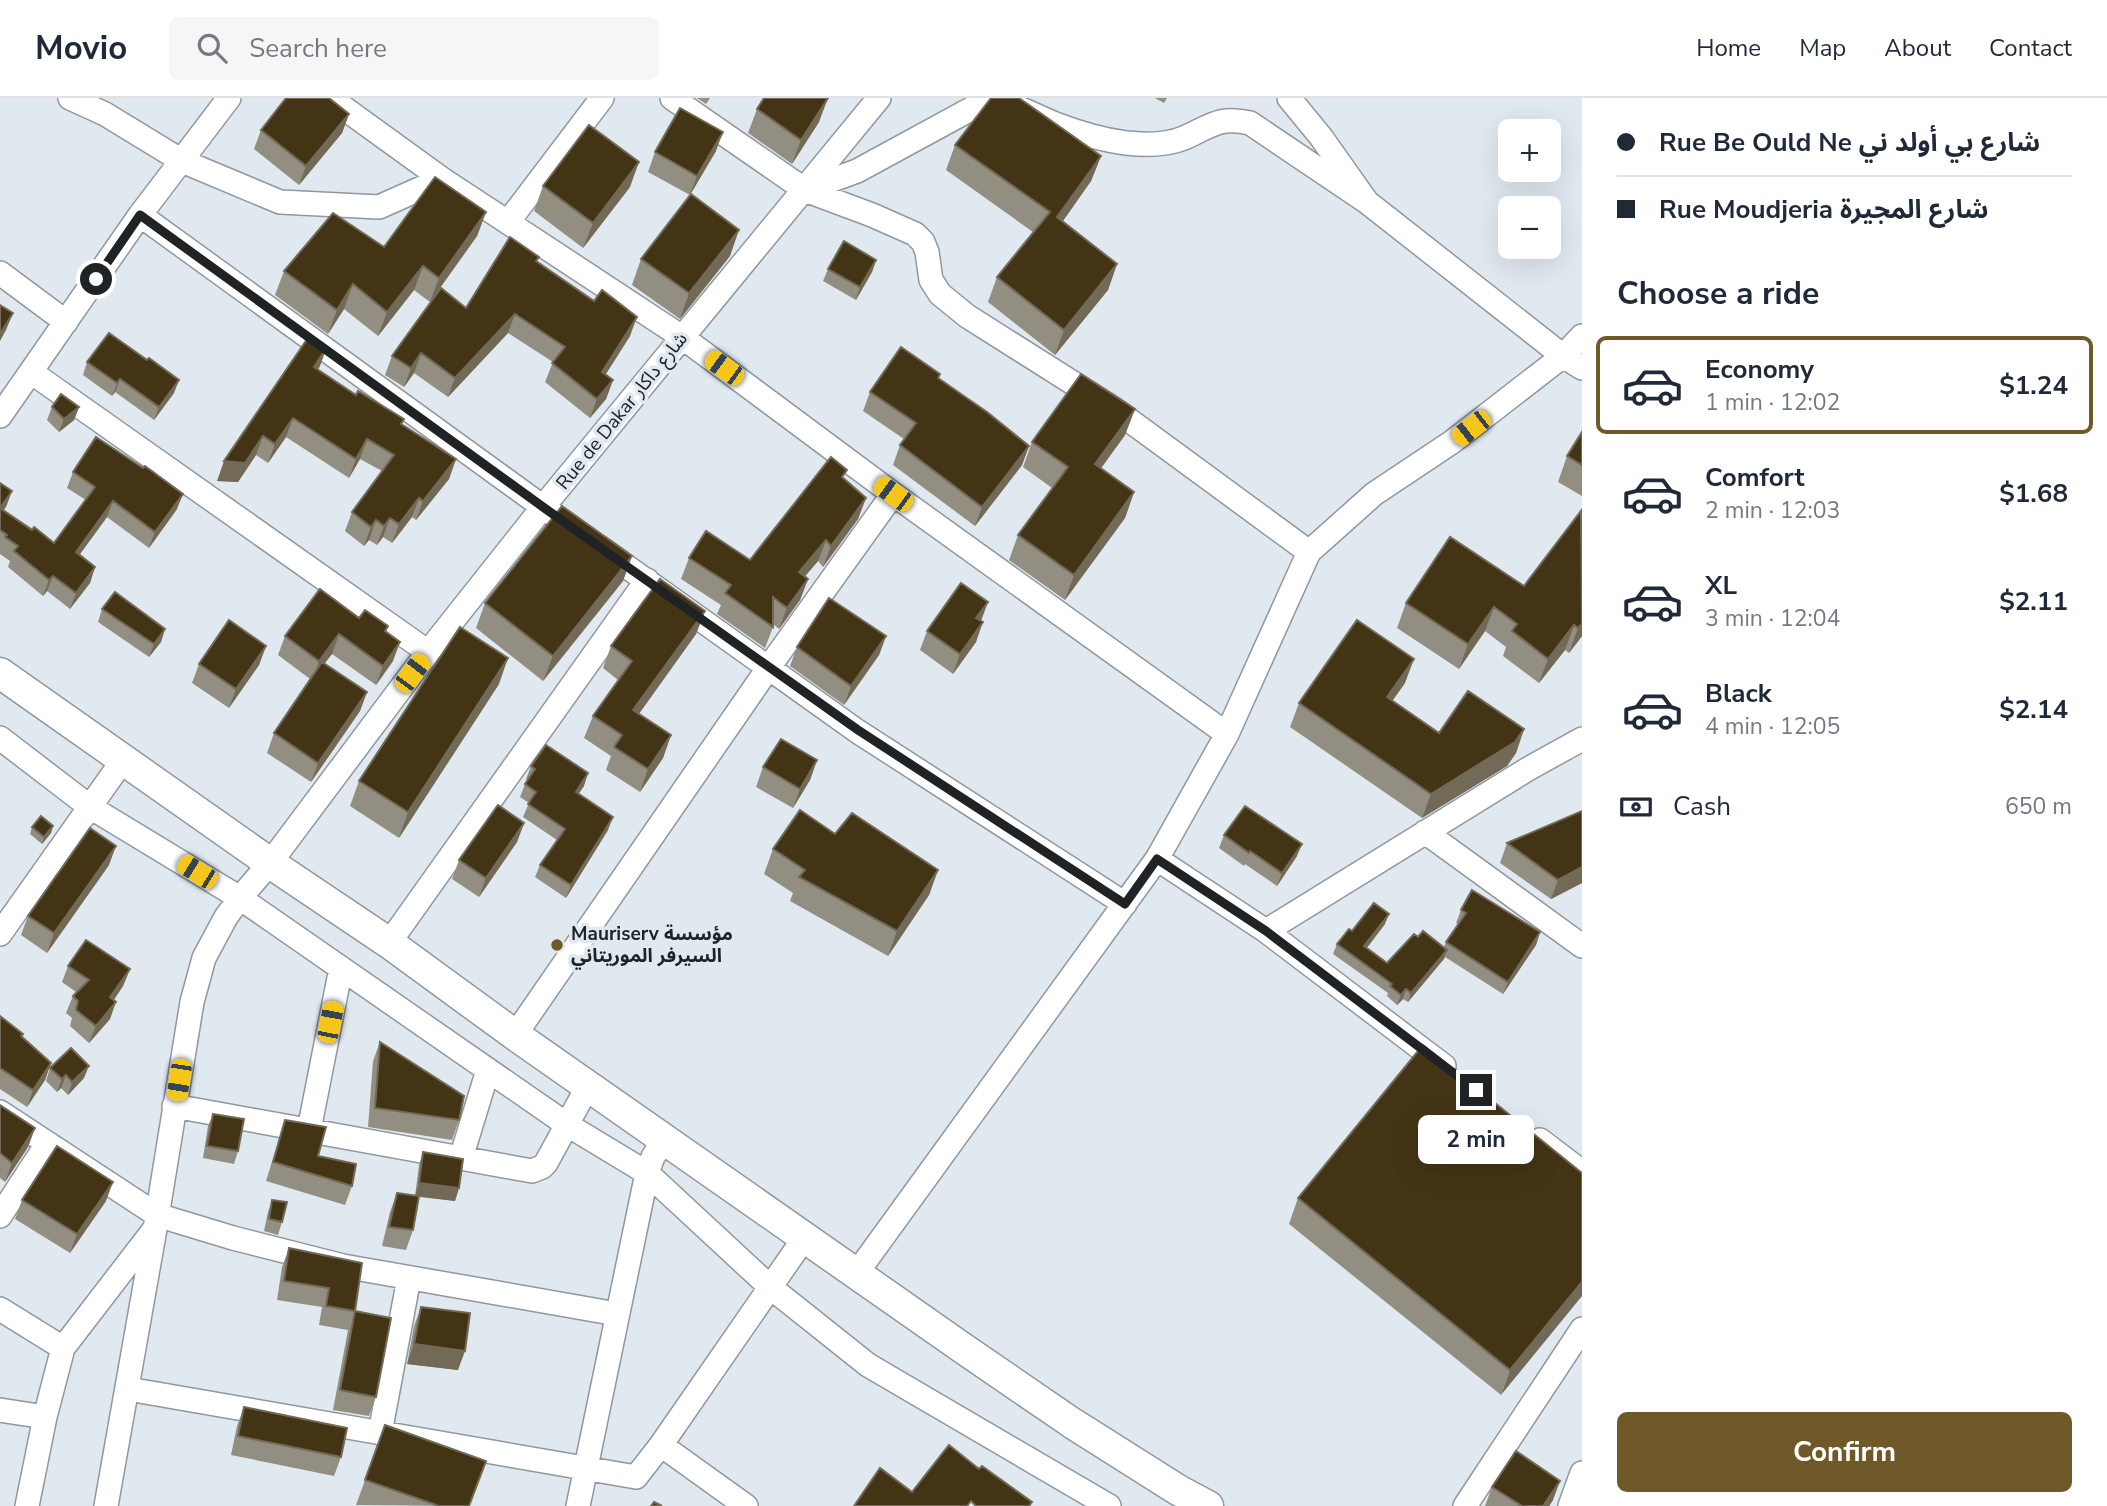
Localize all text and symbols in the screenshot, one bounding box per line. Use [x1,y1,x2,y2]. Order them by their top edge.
search box [169,17,659,80]
text: Movio [35,26,127,71]
icon: search [193,29,231,67]
text: Search here [249,31,387,66]
text: Home [1696,32,1761,64]
text: Map [1799,32,1846,64]
text: About [1884,32,1951,64]
text: Contact [1989,32,2072,64]
map controls [1498,119,1561,259]
button: + [1498,119,1561,182]
text: Rue Be Ould Ne شارع بي أولد ني [1659,125,2040,160]
text: Rue Moudjeria شارع المجيرة [1659,192,1988,227]
button: − [1498,196,1561,259]
route start [80,263,112,295]
text: Choose a ride [1617,272,1819,315]
street label: Rue de Dakar شارع داكار [550,327,694,495]
car [701,347,748,389]
text: Economy [1705,352,1814,387]
icon: car [1621,354,1684,417]
text: $1.24 [1999,368,2068,403]
text: 1 min · 12:02 [1705,387,1840,418]
car [1448,407,1495,449]
text: Comfort [1705,460,1805,495]
icon: car [1621,462,1684,525]
car [870,473,917,515]
text: $1.68 [1999,476,2068,511]
text: 2 min · 12:03 [1705,495,1840,526]
text: XL [1705,568,1737,603]
icon: car [1621,570,1684,633]
text: $2.11 [1999,584,2068,619]
text: 3 min · 12:04 [1705,603,1840,634]
car [391,650,434,696]
text: Black [1705,676,1772,711]
icon: car [1621,678,1684,741]
text: $2.14 [1999,692,2068,727]
text: 4 min · 12:05 [1705,711,1840,742]
icon: cash [1617,788,1655,826]
text: Cash [1673,789,1731,824]
text: 650 m [2005,791,2072,822]
car [174,852,221,892]
place label: Mauriserv مؤسسة السيرفر الموريتاني [571,921,733,970]
marker: Mauriserv مؤسسة السيرفر الموريتاني [549,937,565,953]
car [316,999,345,1045]
car [166,1058,193,1102]
route end [1460,1074,1492,1106]
callout: 2 min [1418,1114,1534,1164]
text: 2 min [1446,1124,1506,1155]
button: Confirm [1617,1412,2072,1492]

